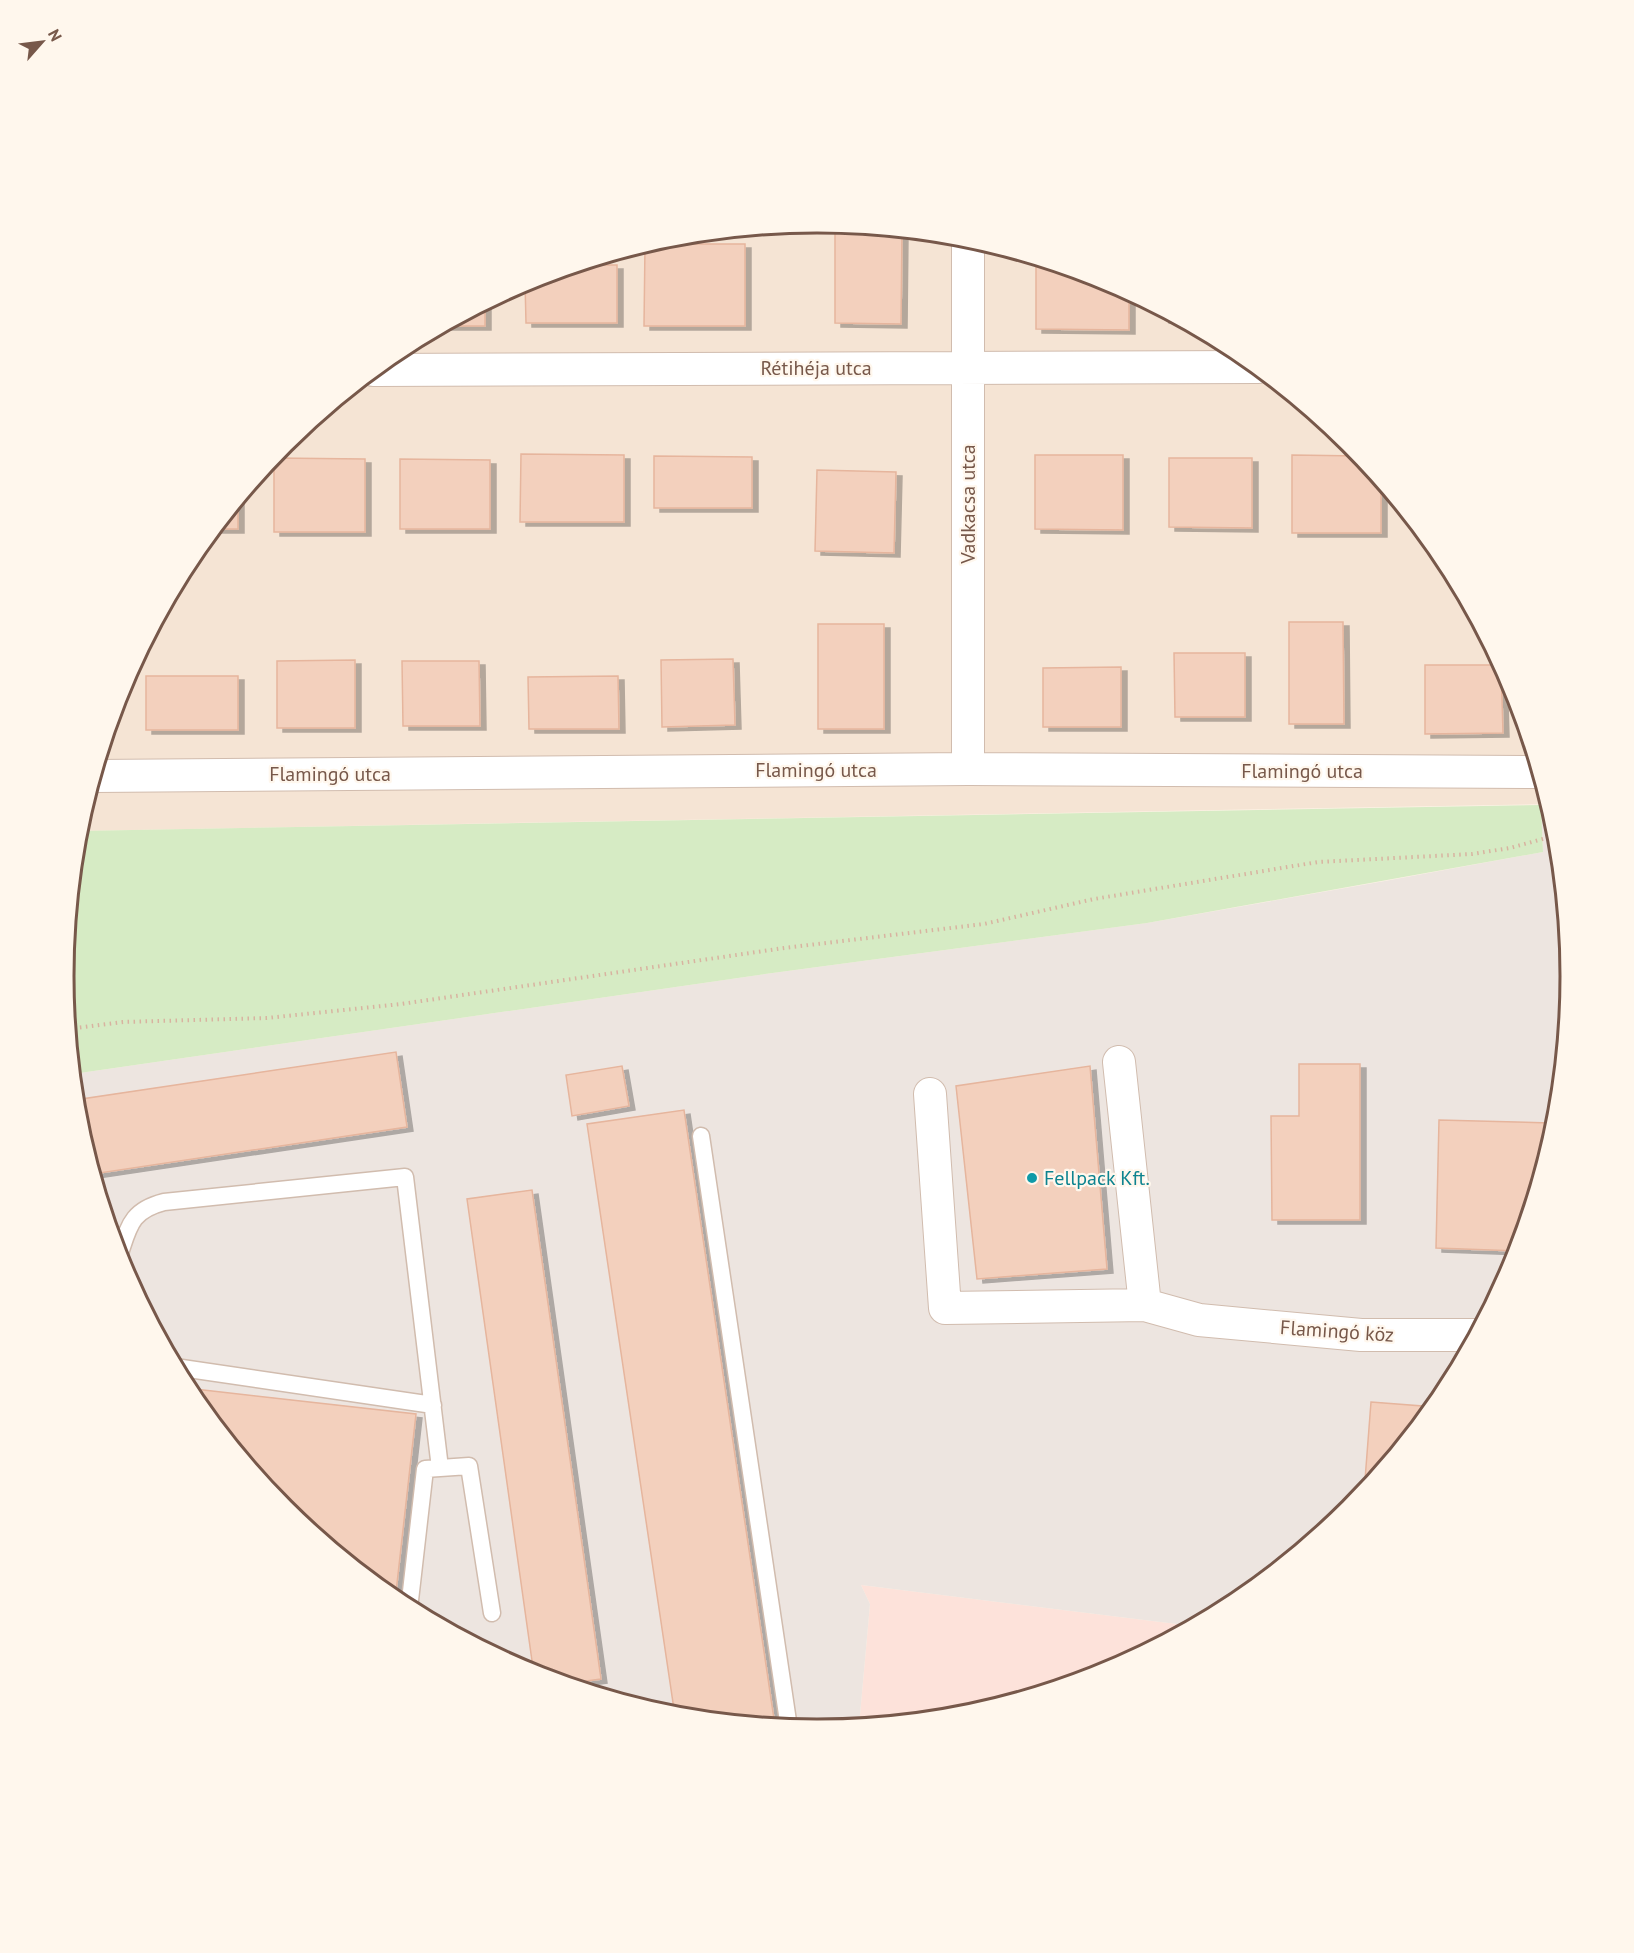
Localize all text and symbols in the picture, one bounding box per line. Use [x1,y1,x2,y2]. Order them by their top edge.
north arrow [12,12,72,72]
text: N [44,26,67,44]
street label: Rétihéja utca [760,355,872,381]
street label: Vadkacsa utca [955,444,981,565]
street label: Flamingó utca [755,757,877,783]
street label: Flamingó utca [1241,758,1363,784]
street label: Flamingó utca [269,761,391,787]
place label: Fellpack Kft. [1044,1165,1150,1191]
marker: Fellpack Kft. [1025,1171,1039,1185]
street label: Flamingó köz [1279,1314,1395,1348]

